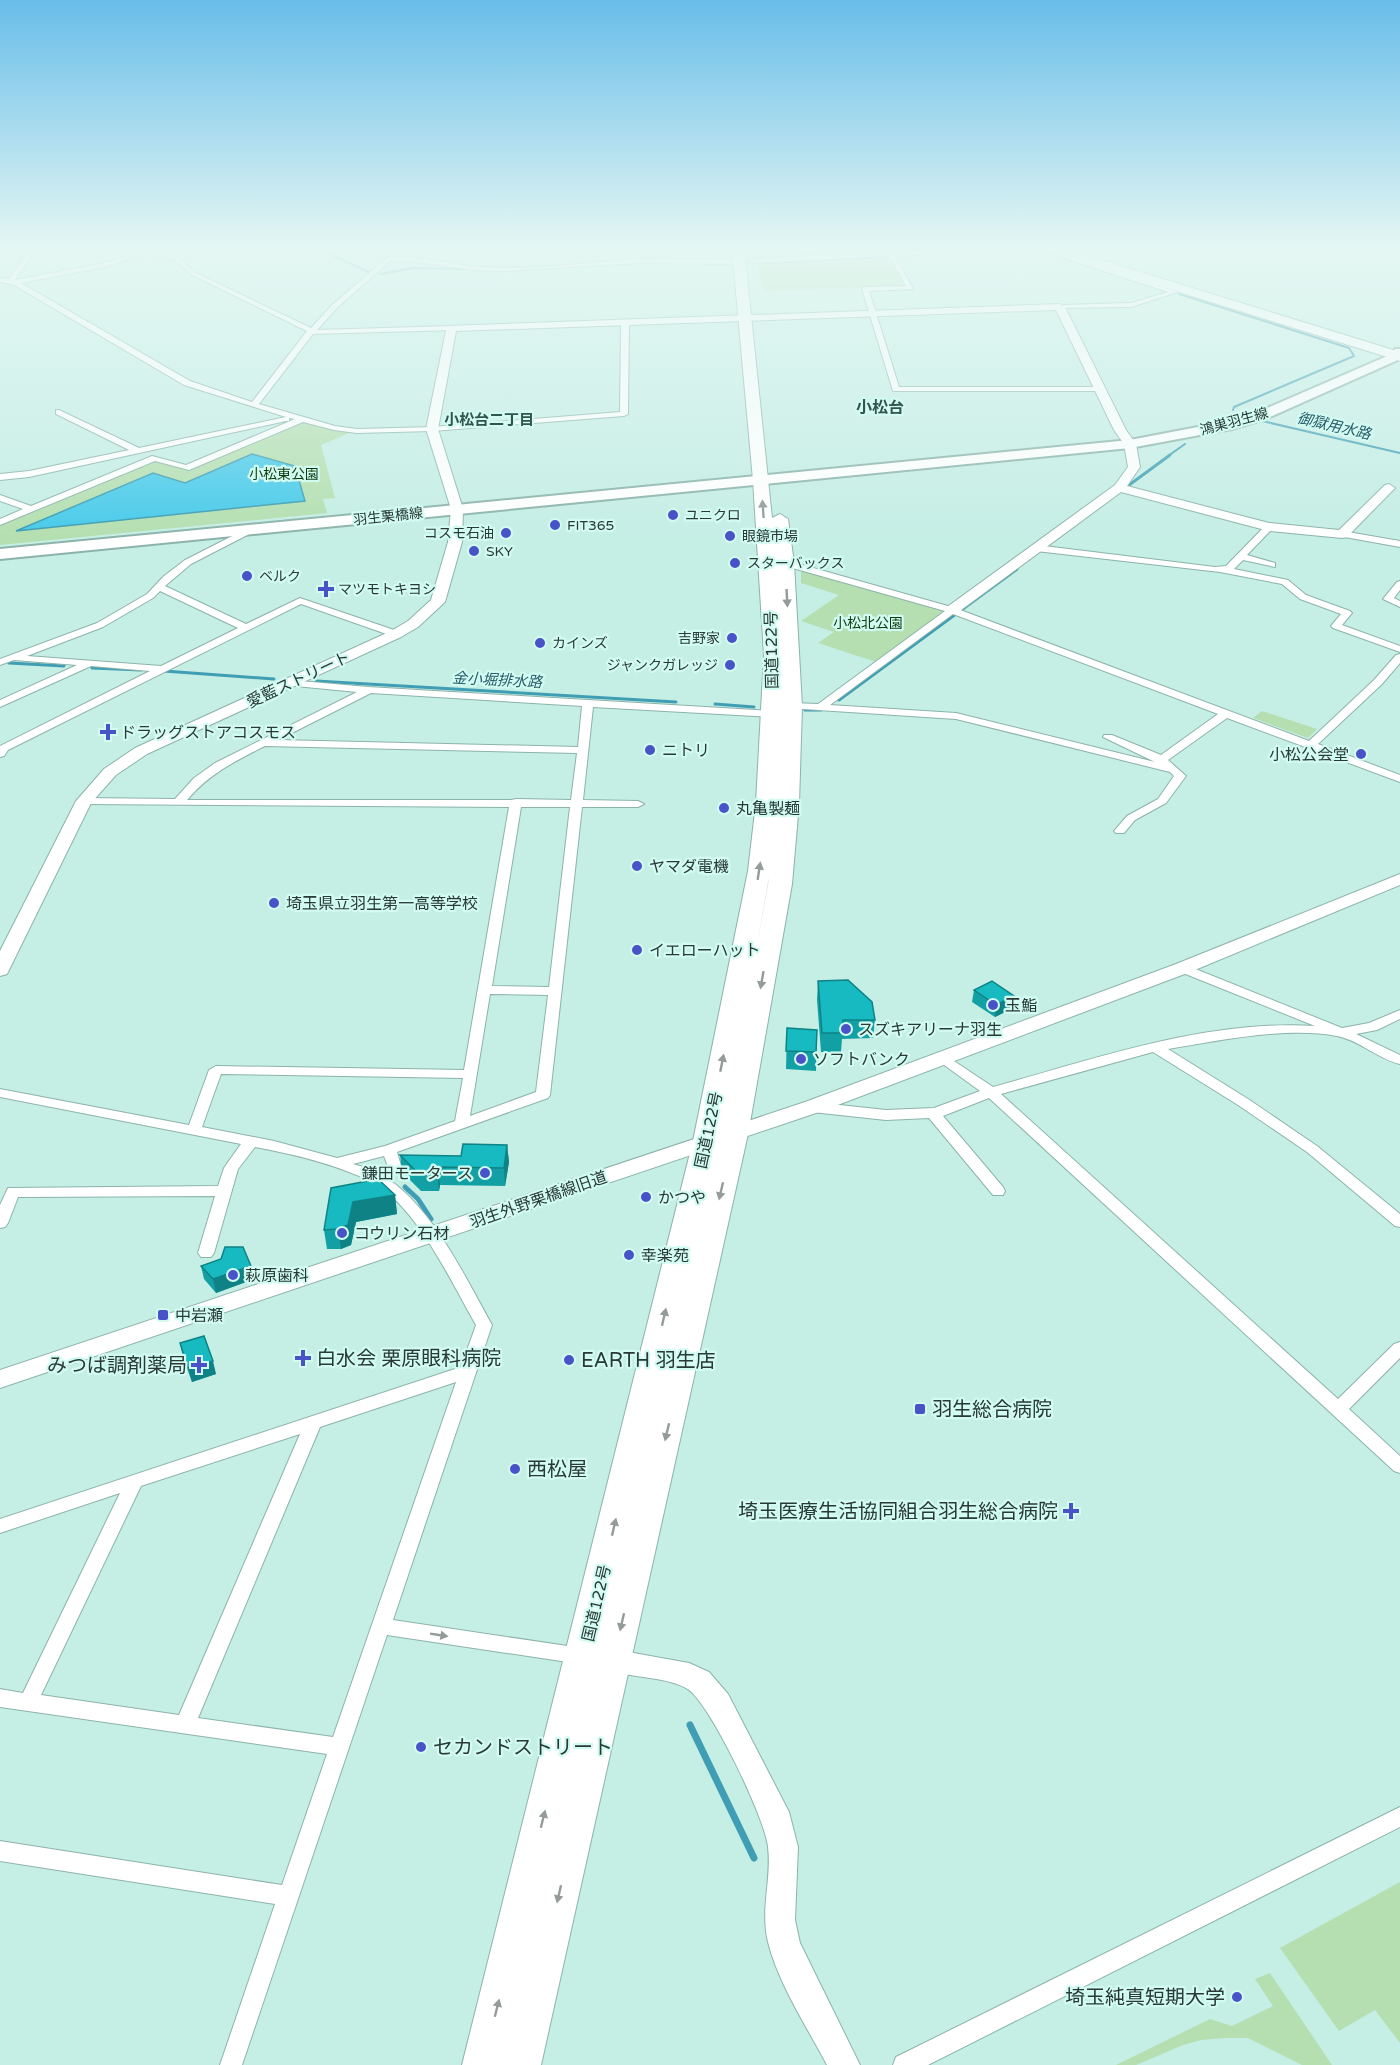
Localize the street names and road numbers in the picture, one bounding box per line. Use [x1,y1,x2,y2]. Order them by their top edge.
street label: 鴻巣羽生線 [1198,404,1270,439]
street label: 羽生栗橋線 [352,504,424,529]
street label: 国道122号 [761,611,783,689]
street label: 愛藍ストリート [243,647,353,713]
street label: 国道122号 [691,1090,727,1171]
street label: 羽生外野栗橋線旧道 [467,1167,610,1233]
street label: 国道122号 [578,1563,616,1644]

